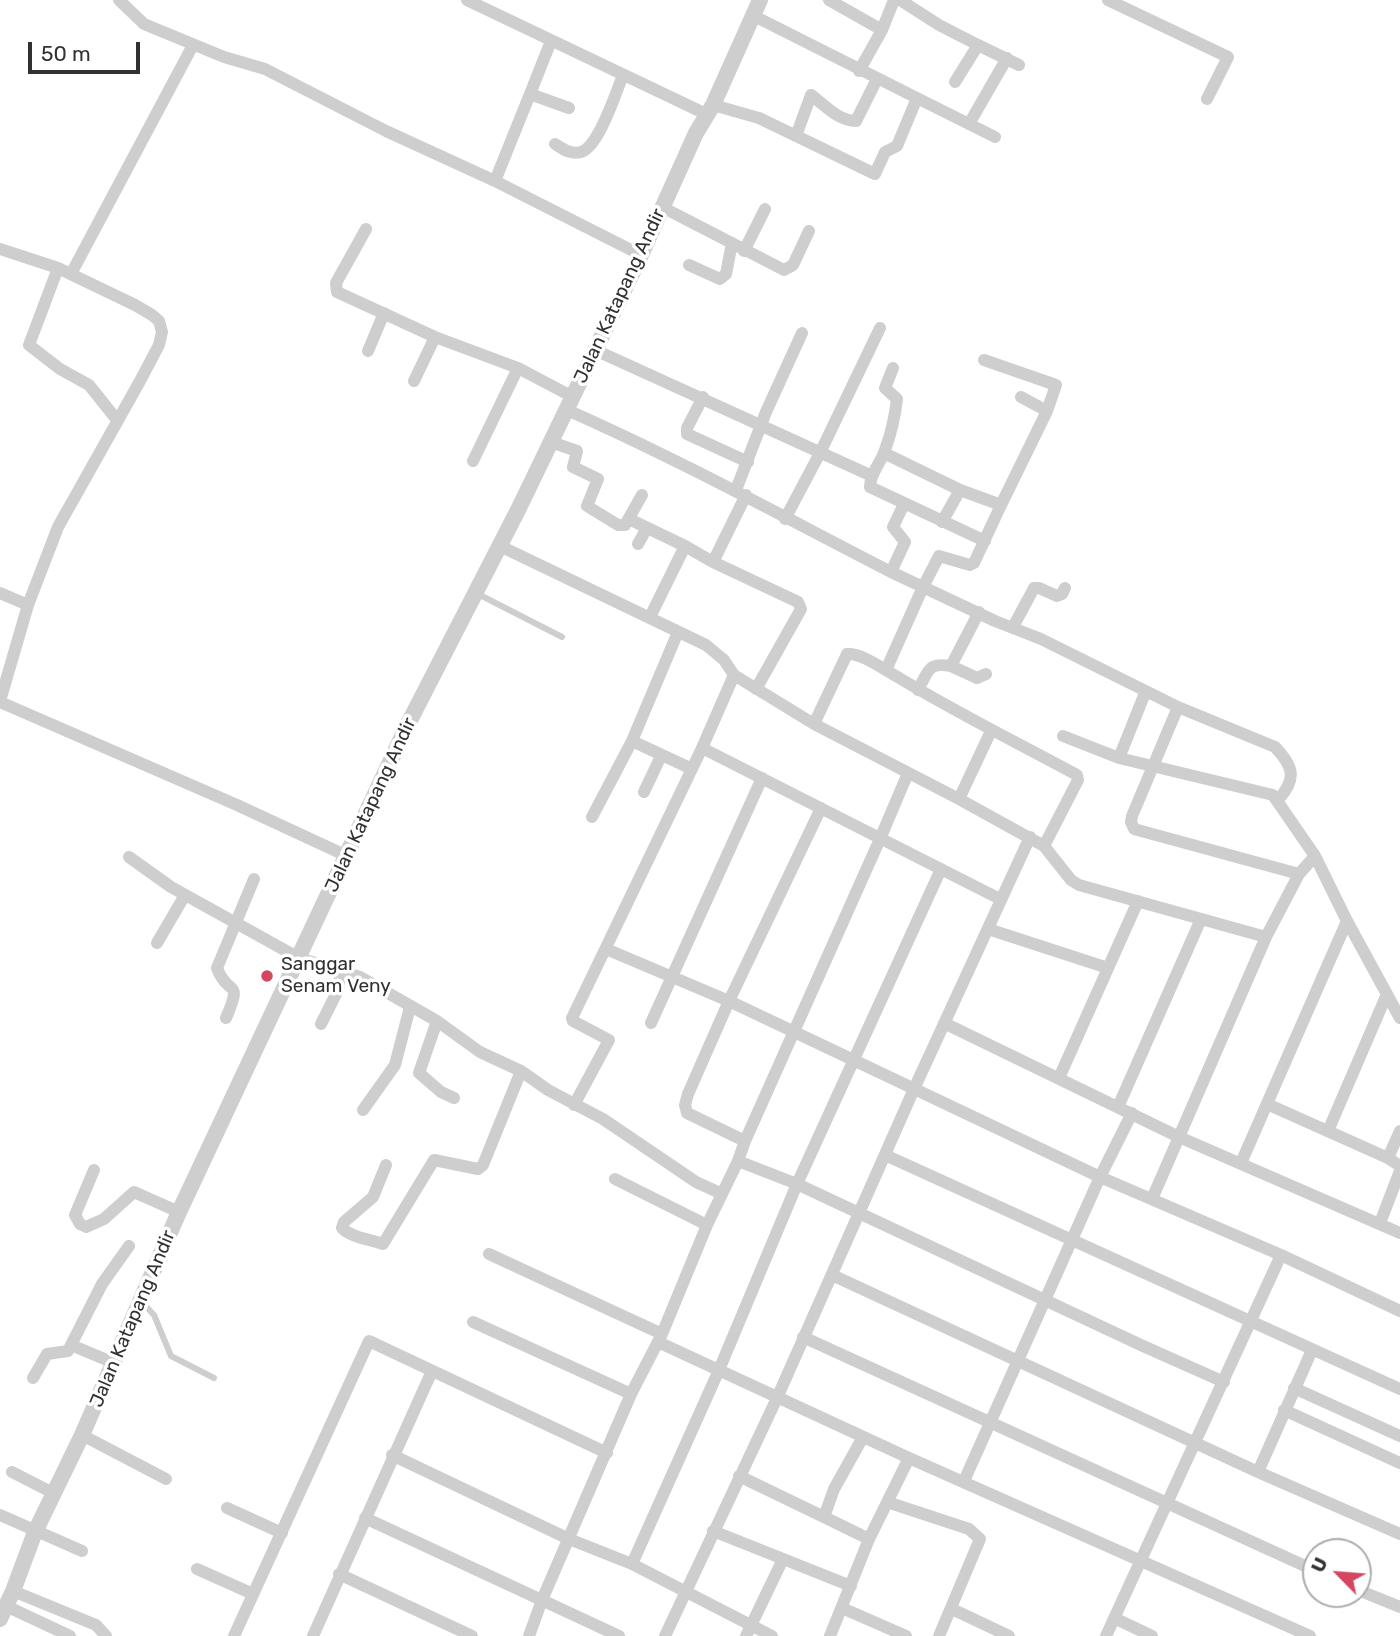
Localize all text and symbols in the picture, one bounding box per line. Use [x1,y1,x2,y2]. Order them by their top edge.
scale bar [32,28,144,72]
text: 50 m [41,41,91,66]
street label: Jalan Katapang Andir [570,205,670,387]
street label: Jalan Katapang Andir [321,714,421,896]
place label: Sanggar Senam Veny [281,954,391,998]
marker: Sanggar Senam Veny [259,968,275,984]
street label: Jalan Katapang Andir [85,1227,181,1411]
north arrow [1302,1538,1372,1608]
text: U [1306,1554,1333,1576]

